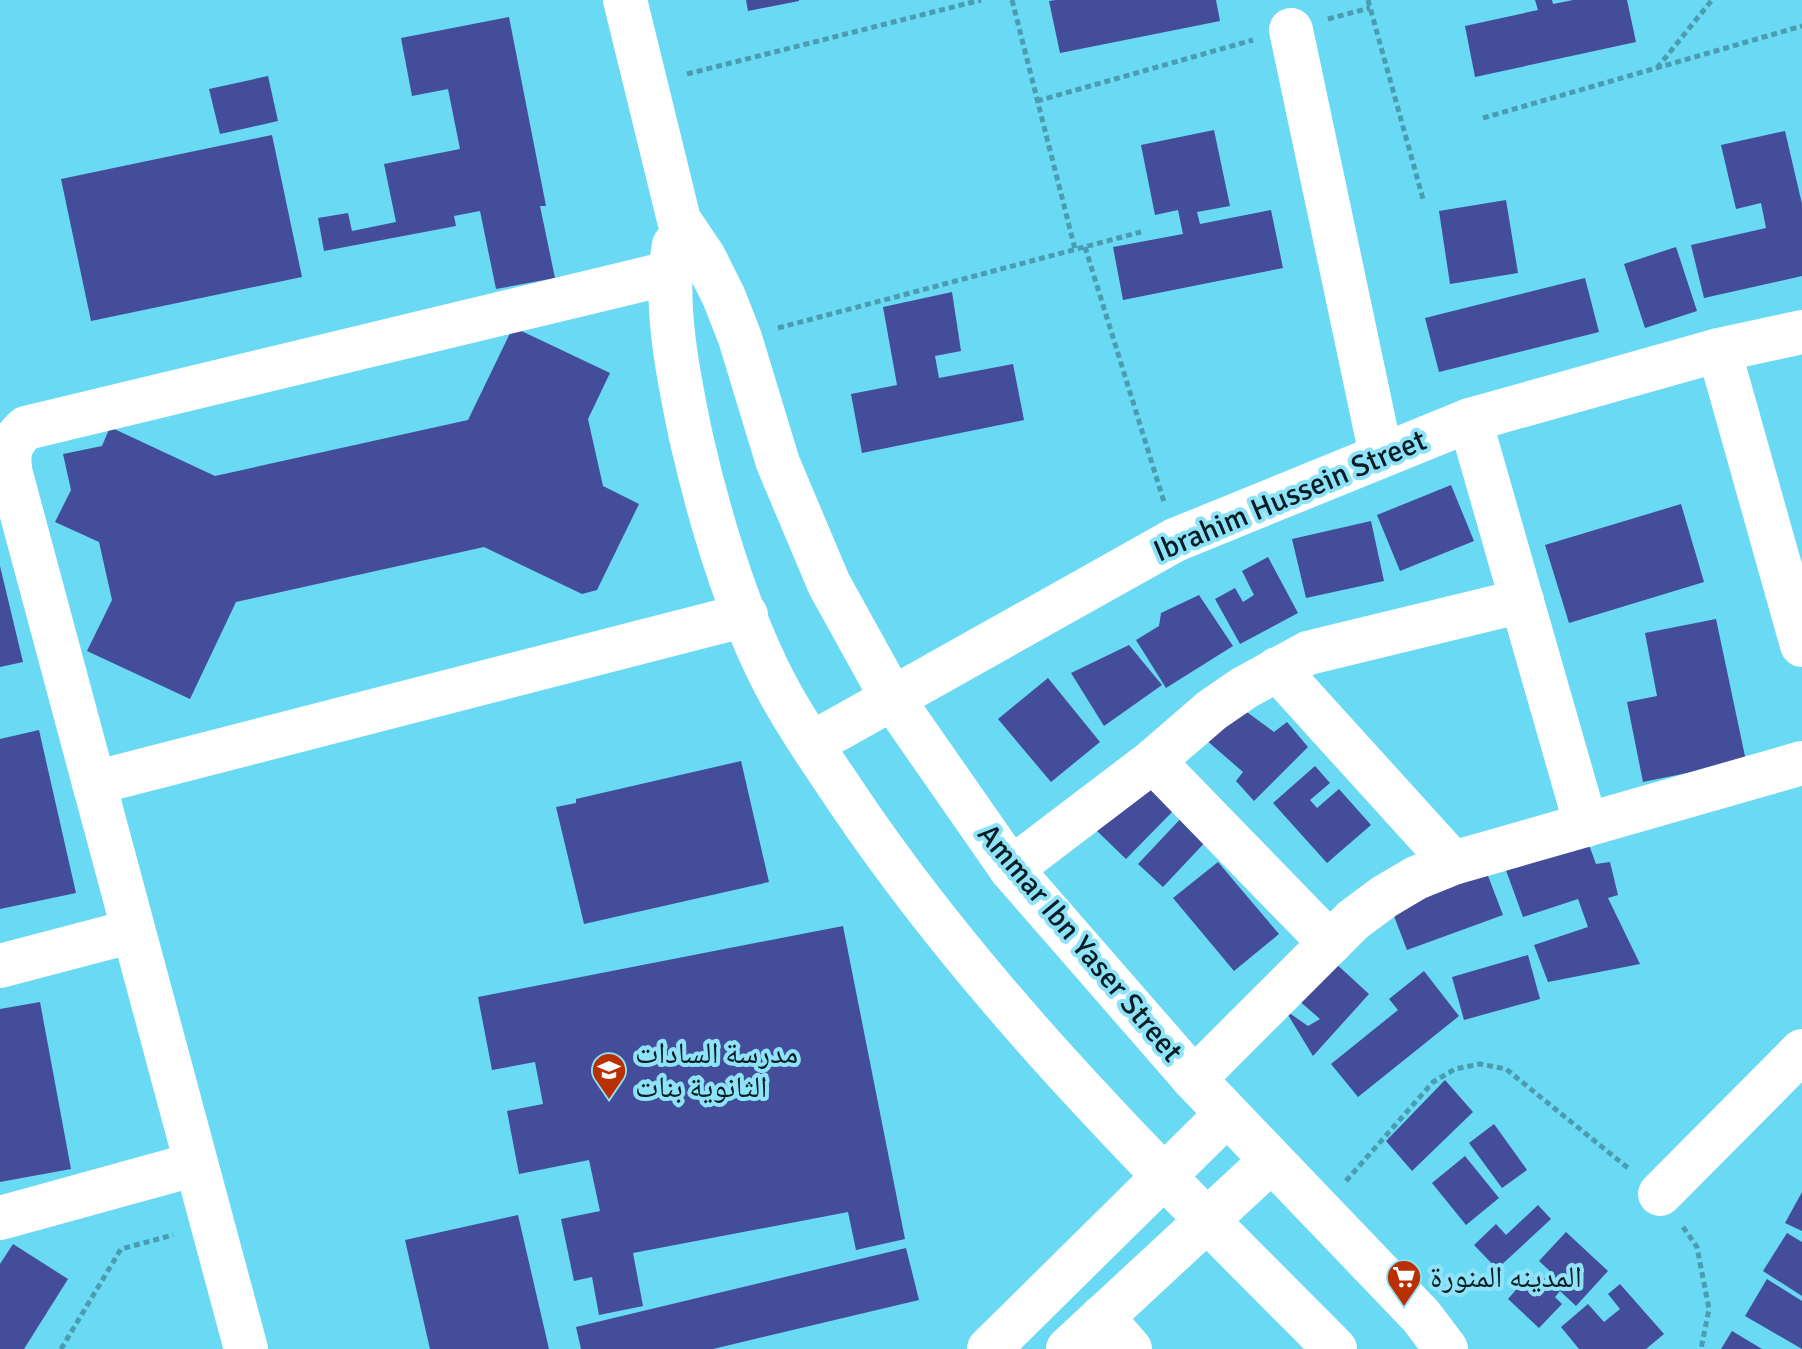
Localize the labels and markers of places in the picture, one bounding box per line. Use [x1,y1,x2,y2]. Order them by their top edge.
place label: مدرسة السادات الثانوية بنات [635,1035,798,1106]
school or university icon: مدرسة السادات الثانوية بنات [590,1051,628,1101]
supermarket icon: المدينه المنورة [1385,1258,1423,1308]
place label: المدينه المنورة [1430,1259,1582,1296]

